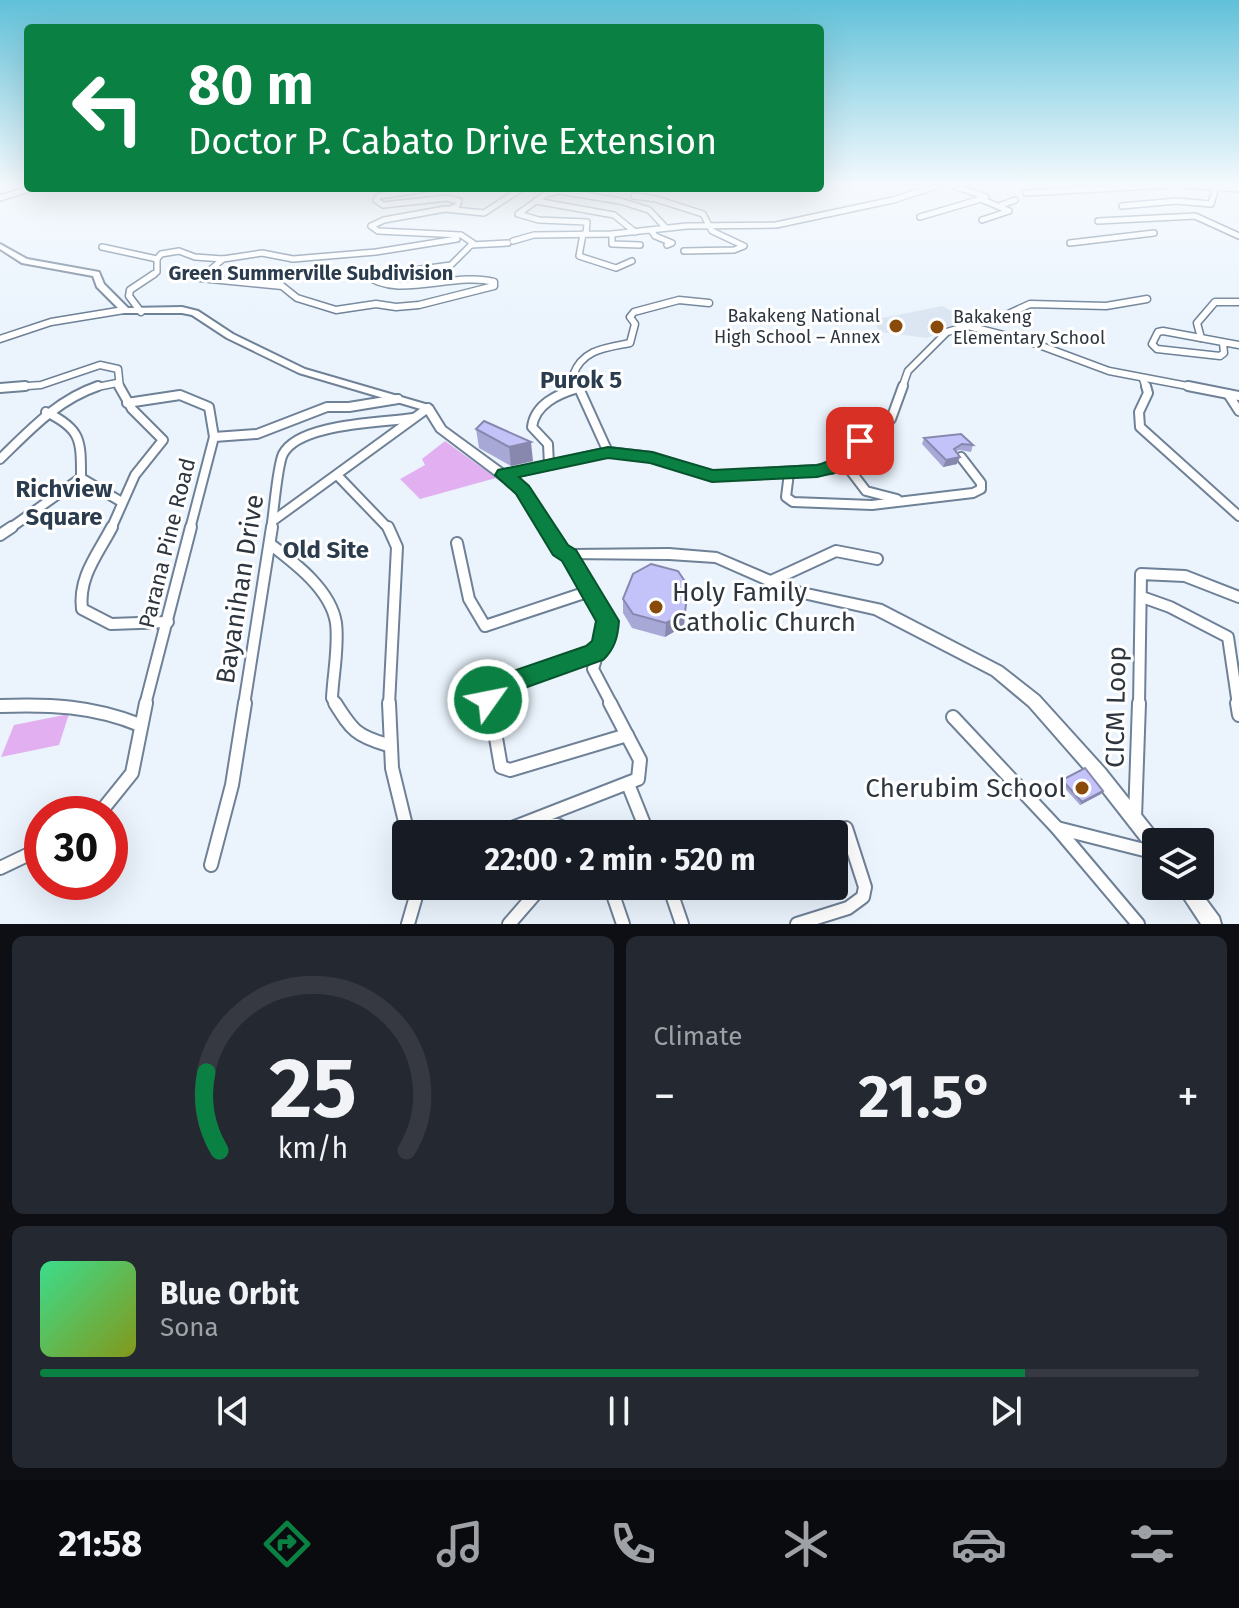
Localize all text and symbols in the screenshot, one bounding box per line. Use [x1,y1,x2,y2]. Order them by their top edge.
text: 80 m [188,52,314,119]
icon: left [56,56,160,160]
text: Doctor P. Cabato Drive Extension [188,120,717,164]
district label: Green Summerville Subdivision [169,261,453,285]
place label: Bakakeng National High School – Annex [714,305,880,348]
place label: Bakakeng Elementary School [953,306,1105,349]
marker: Bakakeng National High School – Annex [887,317,905,335]
marker: Bakakeng Elementary School [928,318,946,336]
district label: Purok 5 [540,366,622,394]
pin [826,407,894,475]
icon: arrive [838,419,882,463]
street label: Parana Pine Road [133,455,201,631]
district label: Richview Square [15,475,113,531]
street label: Bayanihan Drive [210,492,270,686]
district label: Old Site [283,536,369,564]
place label: Holy Family Catholic Church [672,577,856,638]
marker: Holy Family Catholic Church [647,598,665,616]
street label: CICM Loop [1099,646,1133,768]
position arrow [446,658,530,742]
place label: Cherubim School [865,773,1066,804]
marker: Cherubim School [1073,779,1091,797]
speed limit sign: 30 [24,796,128,900]
map controls [1142,828,1214,900]
button: layers [1142,828,1214,900]
text: 22:00 · 2 min · 520 m [484,842,756,878]
text: Climate [654,1021,742,1052]
text: 25 [269,1039,357,1139]
text: 21.5° [859,1061,994,1133]
text: − [654,1070,676,1123]
text: + [1177,1070,1199,1123]
text: km/h [277,1131,348,1166]
text: Blue Orbit [160,1276,299,1312]
text: Sona [160,1312,219,1343]
icon: previous [211,1389,255,1433]
icon: pause [597,1389,641,1433]
icon: next [984,1389,1028,1433]
icon: directions [259,1516,315,1572]
icon: music [432,1516,488,1572]
icon: phone [605,1516,661,1572]
icon: climate [778,1516,834,1572]
icon: car [951,1516,1007,1572]
icon: filters [1124,1516,1180,1572]
text: 21:58 [59,1522,142,1566]

